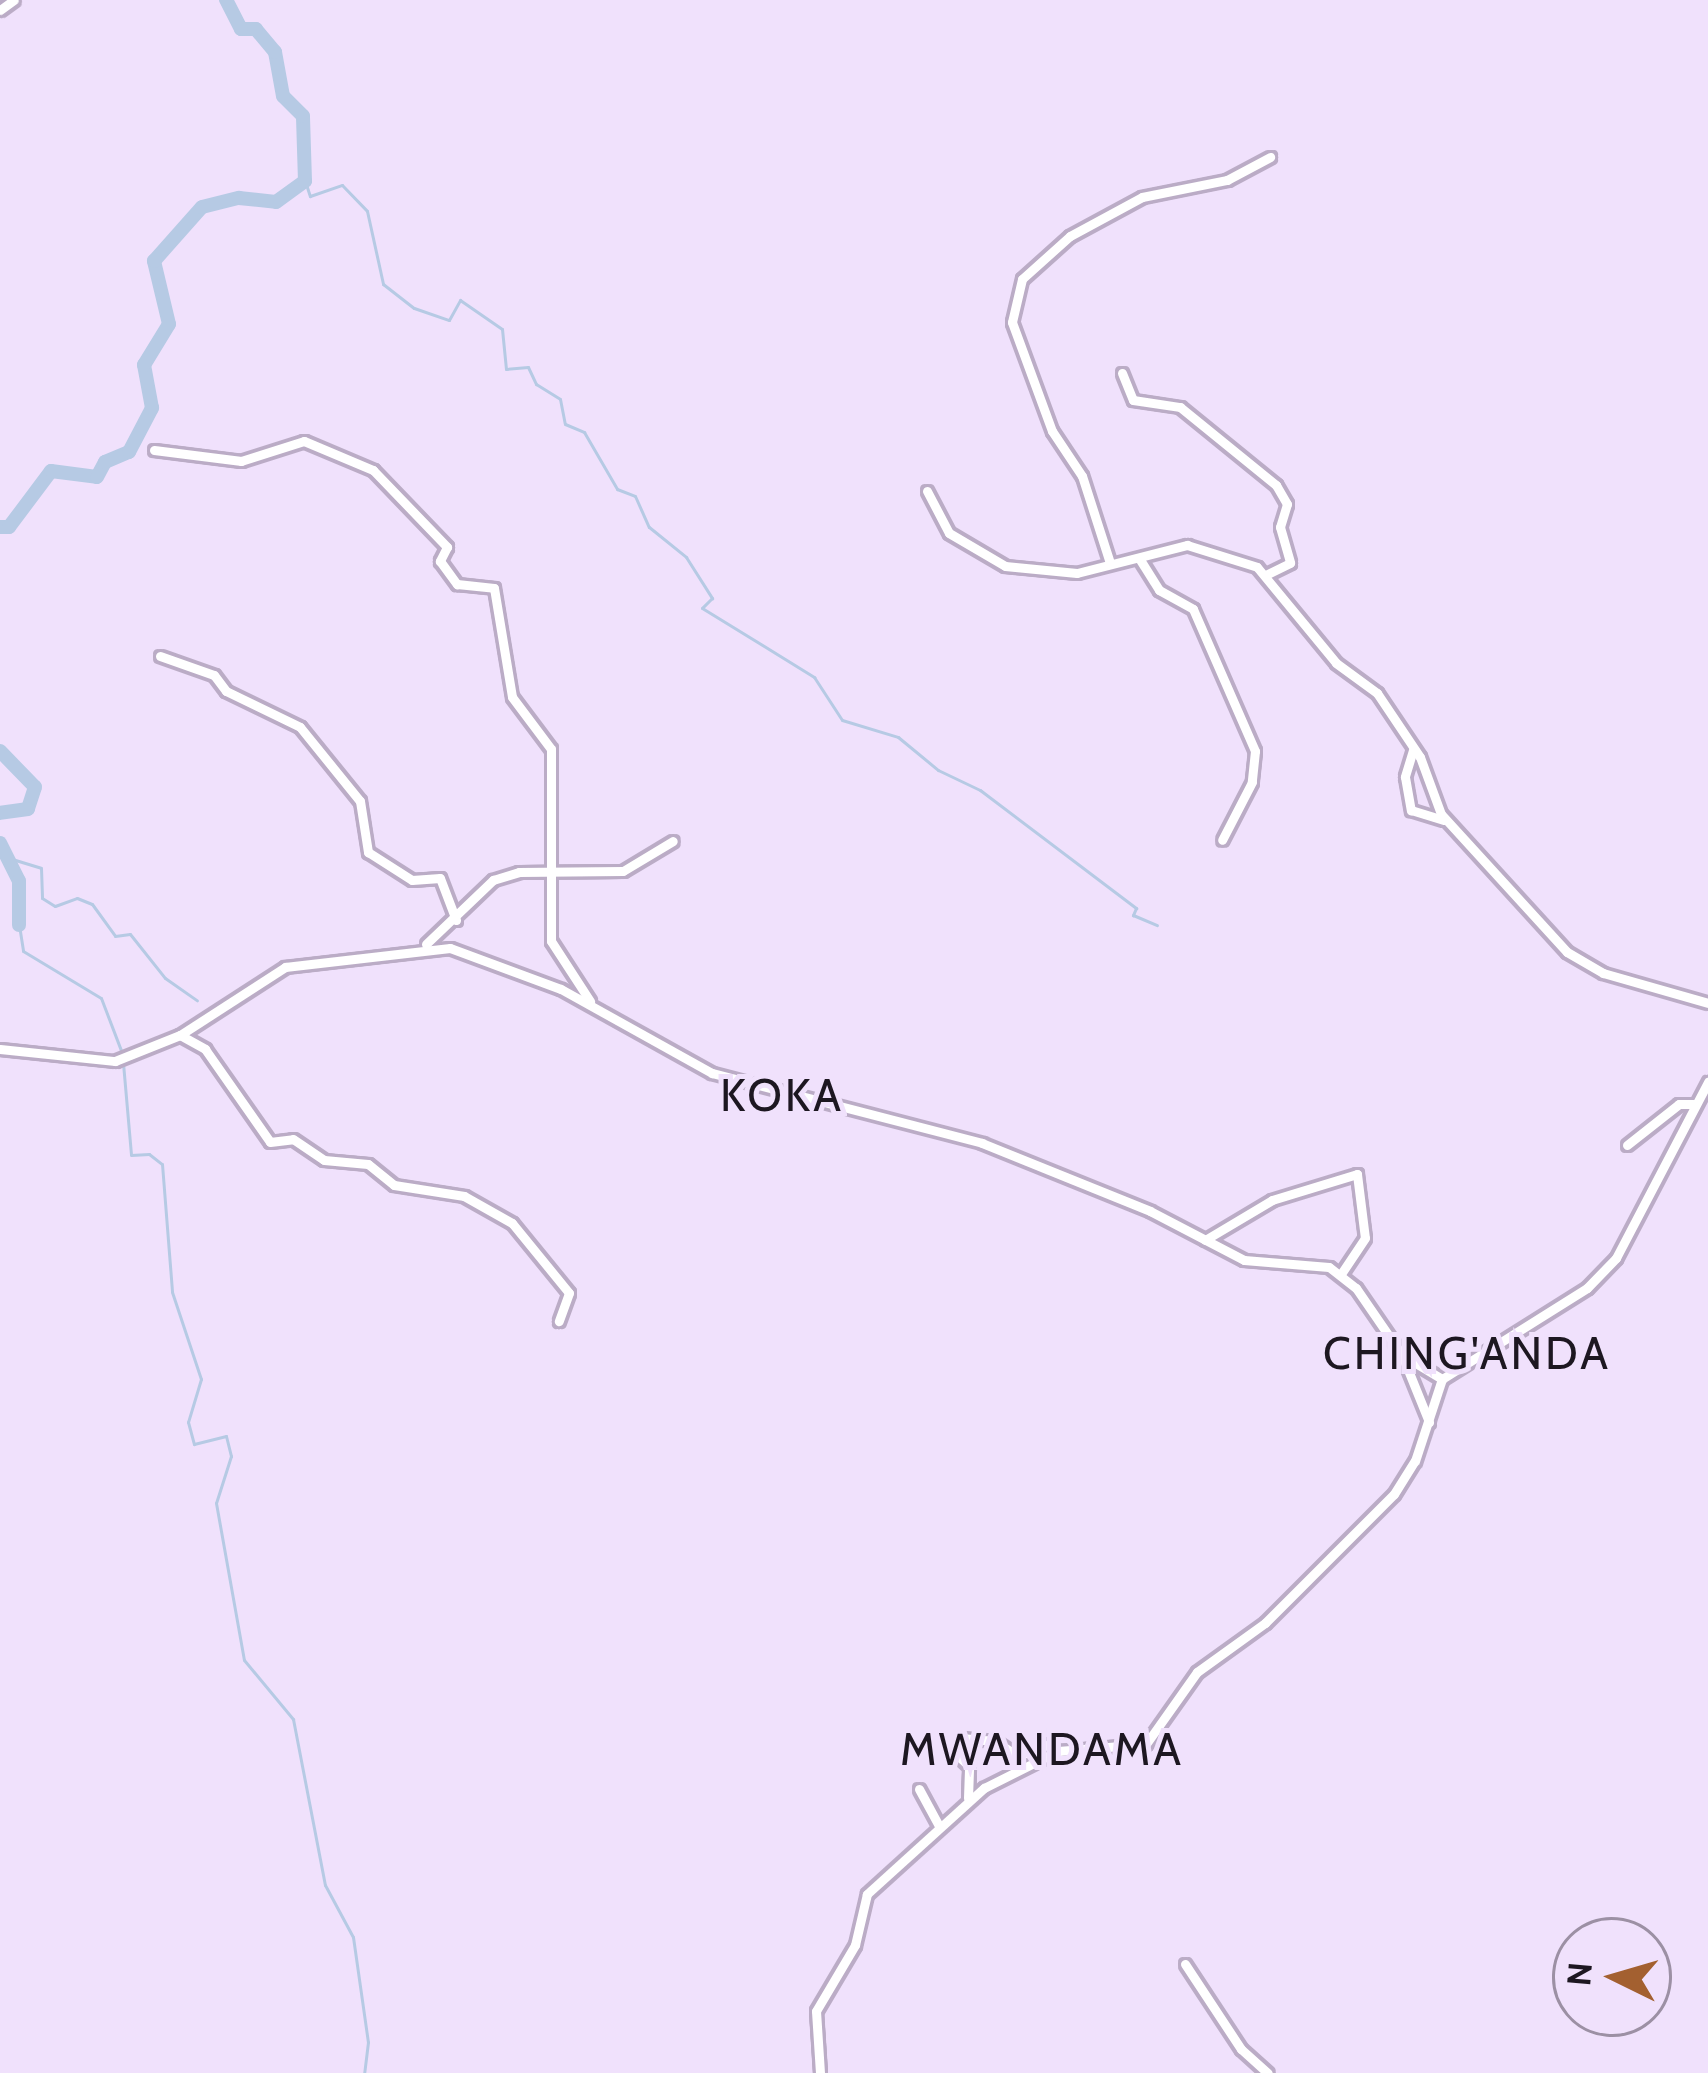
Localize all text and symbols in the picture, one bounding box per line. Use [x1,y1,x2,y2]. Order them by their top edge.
district label: KOKA [720,1069,844,1123]
district label: CHING'ANDA [1323,1327,1611,1381]
district label: MWANDAMA [900,1723,1184,1777]
north arrow [1552,1917,1672,2037]
text: N [1558,1961,1600,1987]

